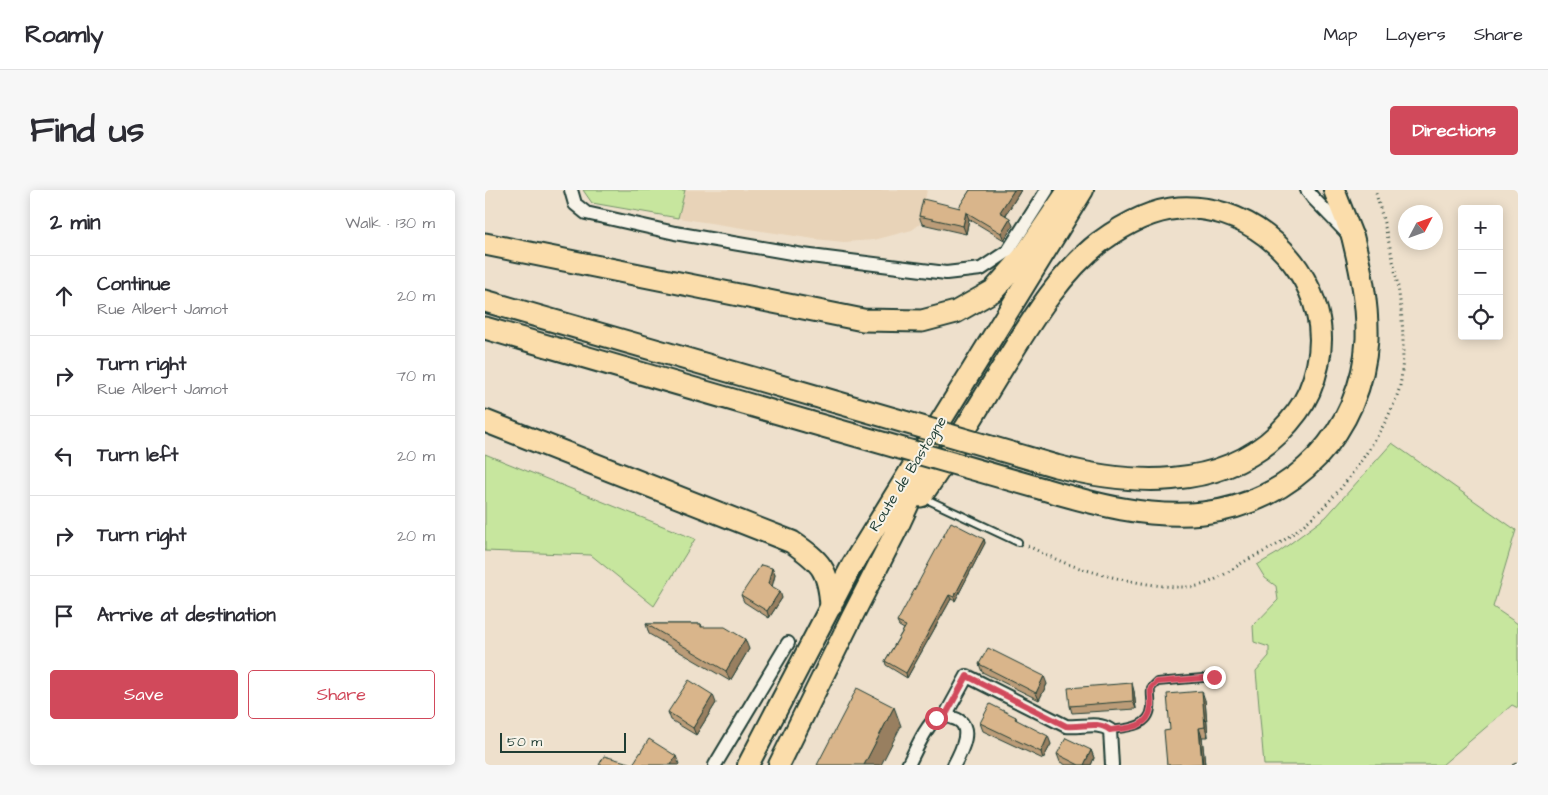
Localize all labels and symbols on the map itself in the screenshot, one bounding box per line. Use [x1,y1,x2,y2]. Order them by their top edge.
north arrow [1398,205,1443,250]
street label: Route de Bastogne [864,412,953,536]
route end [1203,666,1226,689]
route start [925,707,948,730]
scale bar [500,730,626,753]

